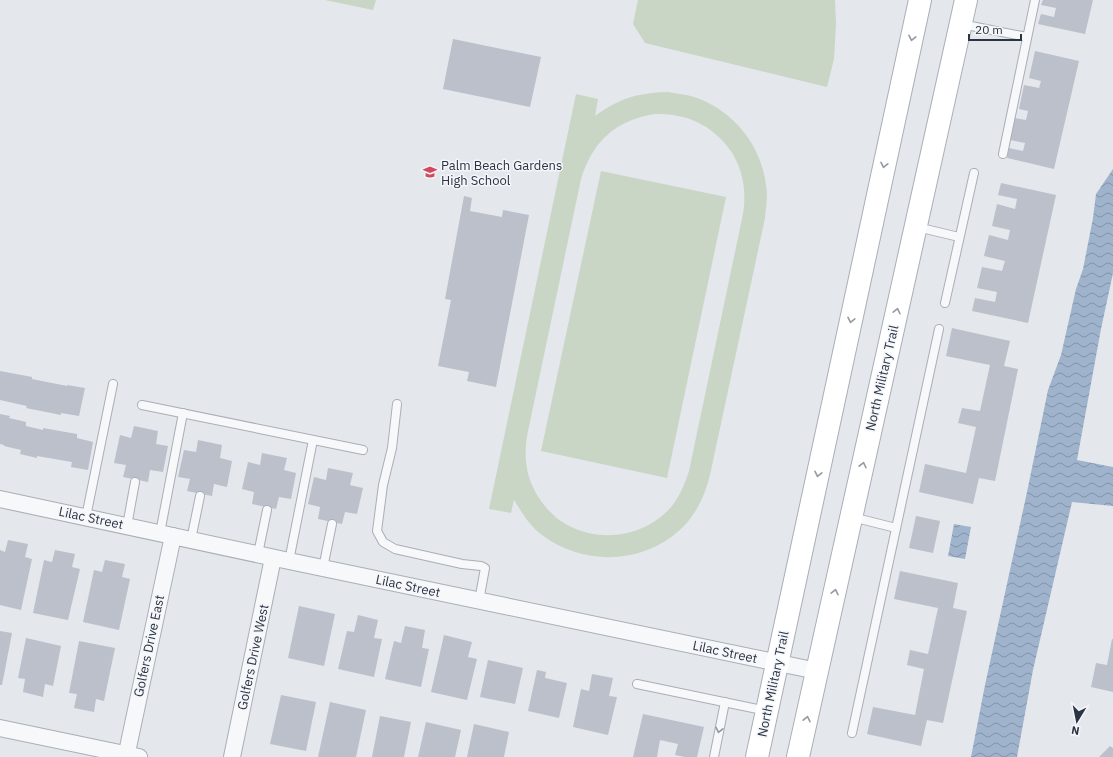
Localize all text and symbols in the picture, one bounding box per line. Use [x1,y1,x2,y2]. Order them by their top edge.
scale bar [969,16,1021,42]
text: 20 m [975,22,1003,37]
one-way arrow [908,35,916,41]
place label: Palm Beach Gardens High School [441,157,562,189]
one-way arrow [881,162,889,168]
school or university icon: Palm Beach Gardens High School [422,164,438,180]
one-way arrow [892,308,900,314]
one-way arrow [848,317,856,323]
street label: North Military Trail [862,323,903,433]
one-way arrow [858,462,866,468]
one-way arrow [814,471,823,477]
street label: Lilac Street [57,503,125,533]
street label: Lilac Street [374,571,442,601]
one-way arrow [830,589,838,595]
street label: Golfers Drive East [130,593,168,699]
street label: Golfers Drive West [233,602,273,712]
street label: North Military Trail [753,629,793,739]
street label: Lilac Street [691,637,759,667]
north arrow [1057,701,1097,741]
one-way arrow [802,716,810,722]
text: N [1070,723,1080,738]
one-way arrow [716,727,724,733]

